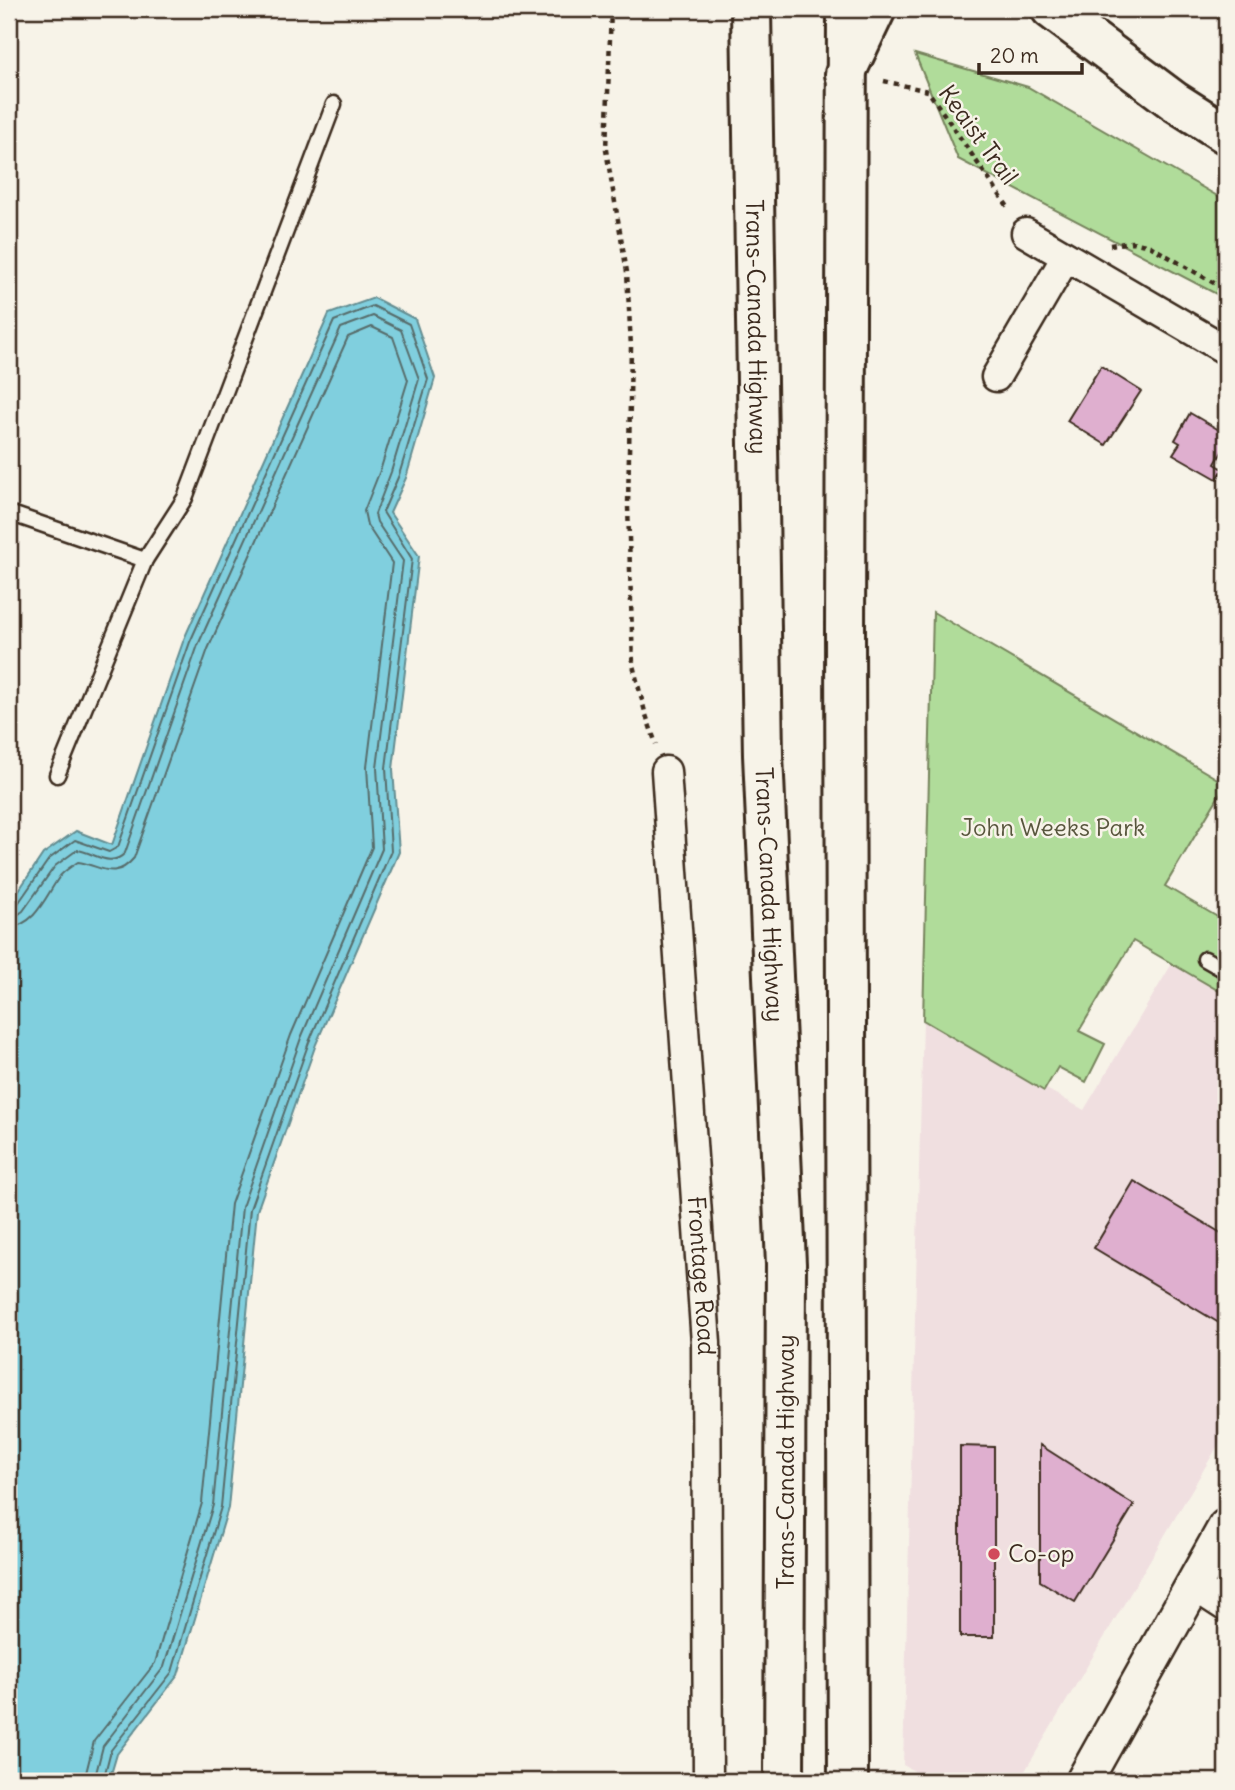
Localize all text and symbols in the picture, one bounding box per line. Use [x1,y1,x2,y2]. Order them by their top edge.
scale bar [979,32,1083,76]
text: 20 m [990,42,1039,69]
street label: Keaist Trail [933,79,1025,190]
street label: Trans-Canada Highway [740,199,774,455]
street label: Trans-Canada Highway [750,767,791,1023]
park label: John Weeks Park [961,812,1145,842]
street label: Frontage Road [682,1195,722,1355]
street label: Trans-Canada Highway [770,1334,800,1590]
place label: Co-op [1008,1538,1074,1568]
marker: Co-op [986,1546,1002,1562]

